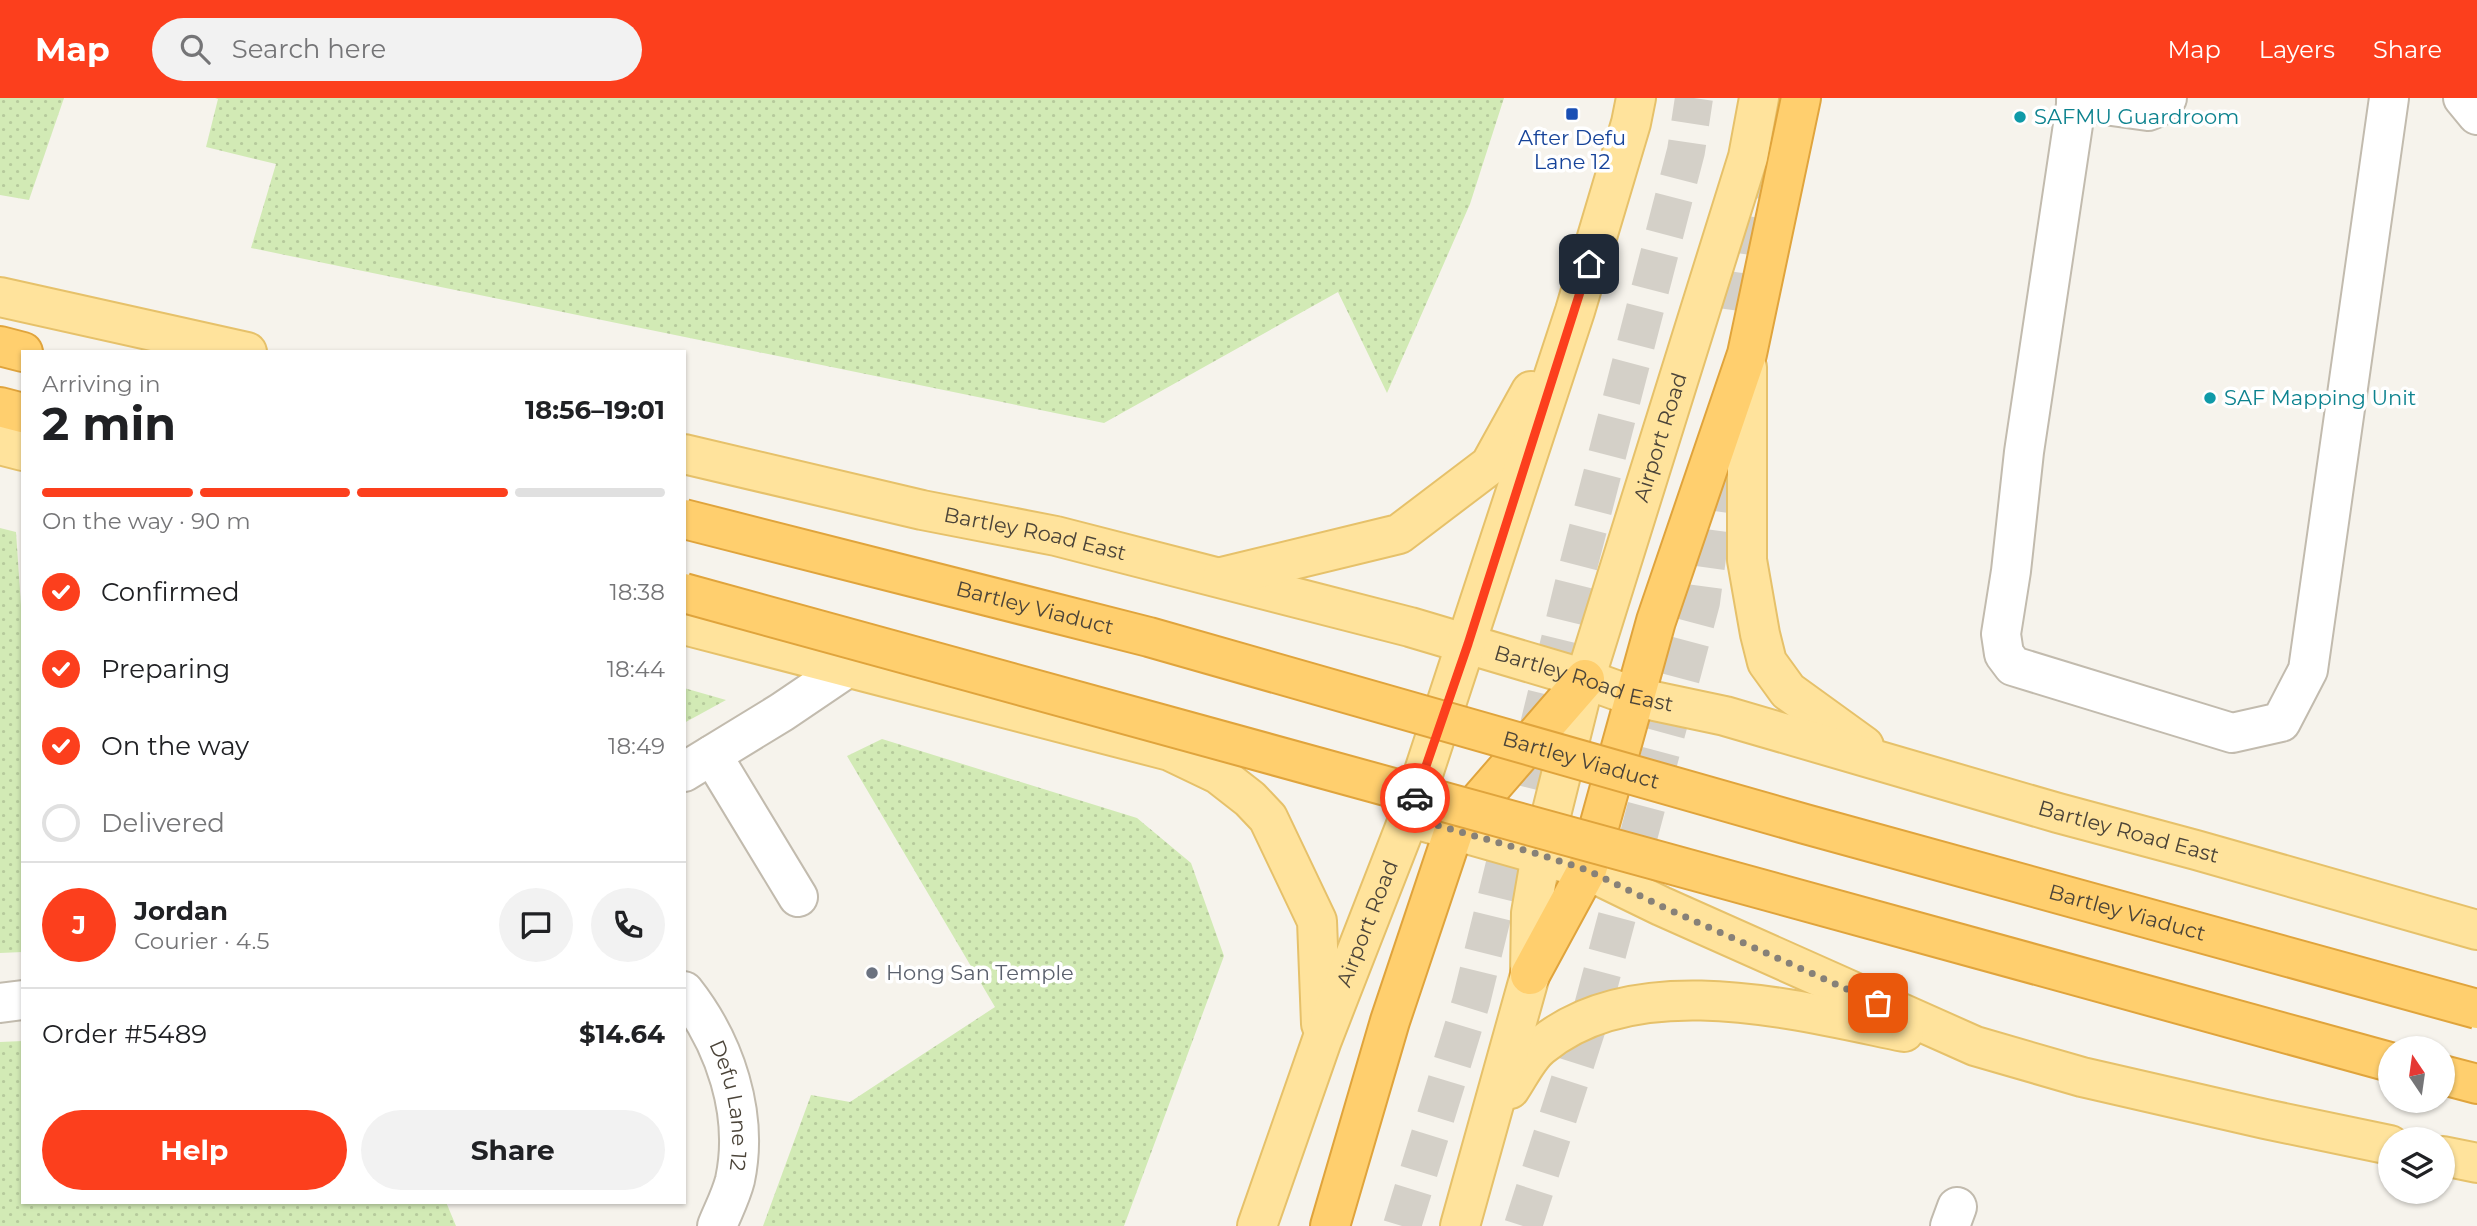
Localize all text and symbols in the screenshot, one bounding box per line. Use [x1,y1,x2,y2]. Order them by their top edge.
search box [152,18,642,81]
text: Map [35,29,110,69]
icon: search [176,30,214,68]
text: Search here [232,33,386,65]
text: Map [2167,35,2221,64]
text: Layers [2259,35,2335,64]
text: Share [2373,35,2442,64]
place label: SAFMU Guardroom [2034,104,2239,129]
marker: After Defu Lane 12 [1564,106,1580,122]
marker: SAFMU Guardroom [2012,109,2028,125]
place label: After Defu Lane 12 [1518,125,1626,174]
pin [1559,234,1619,294]
icon: home [1570,245,1608,283]
street label: Airport Road [1628,369,1692,505]
text: Arriving in [42,370,161,398]
place label: SAF Mapping Unit [2224,385,2416,410]
marker: SAF Mapping Unit [2202,390,2218,406]
text: 18:56–19:01 [525,394,665,426]
text: 2 min [42,395,176,452]
street label: Bartley Road East [942,502,1129,566]
text: On the way · 90 m [42,507,251,535]
icon: check [42,573,80,611]
text: Confirmed [101,576,240,608]
street label: Bartley Viaduct [953,576,1117,640]
text: 18:38 [610,578,665,606]
street label: Bartley Road East [1491,640,1676,717]
icon: check [42,650,80,688]
text: Preparing [101,653,230,685]
text: 18:44 [607,655,665,683]
street label: Bartley Viaduct [1500,725,1662,794]
icon: check [42,727,80,765]
text: On the way [101,730,249,762]
text: 18:49 [608,732,665,760]
courier [1380,763,1450,833]
icon: car [1396,779,1434,817]
street label: Bartley Road East [2035,795,2222,868]
text: Delivered [101,807,225,839]
street label: Airport Road [1331,856,1403,990]
street label: Bartley Viaduct [2046,879,2209,946]
button: chat [499,888,573,962]
button: phone [591,888,665,962]
text: Jordan [134,895,228,927]
text: J [72,909,86,941]
text: Courier · 4.5 [134,927,269,955]
place label: Hong San Temple [886,960,1074,985]
marker: Hong San Temple [864,965,880,981]
pin [1848,973,1908,1033]
icon: bag [1859,984,1897,1022]
text: Order #5489 [42,1018,207,1050]
text: $14.64 [579,1018,665,1050]
street label: Defu Lane 12 [704,1036,752,1173]
north arrow [2378,1036,2455,1113]
map controls [2378,1036,2455,1204]
button: Help [42,1110,347,1190]
button: Share [361,1110,665,1190]
button: layers [2378,1127,2455,1204]

